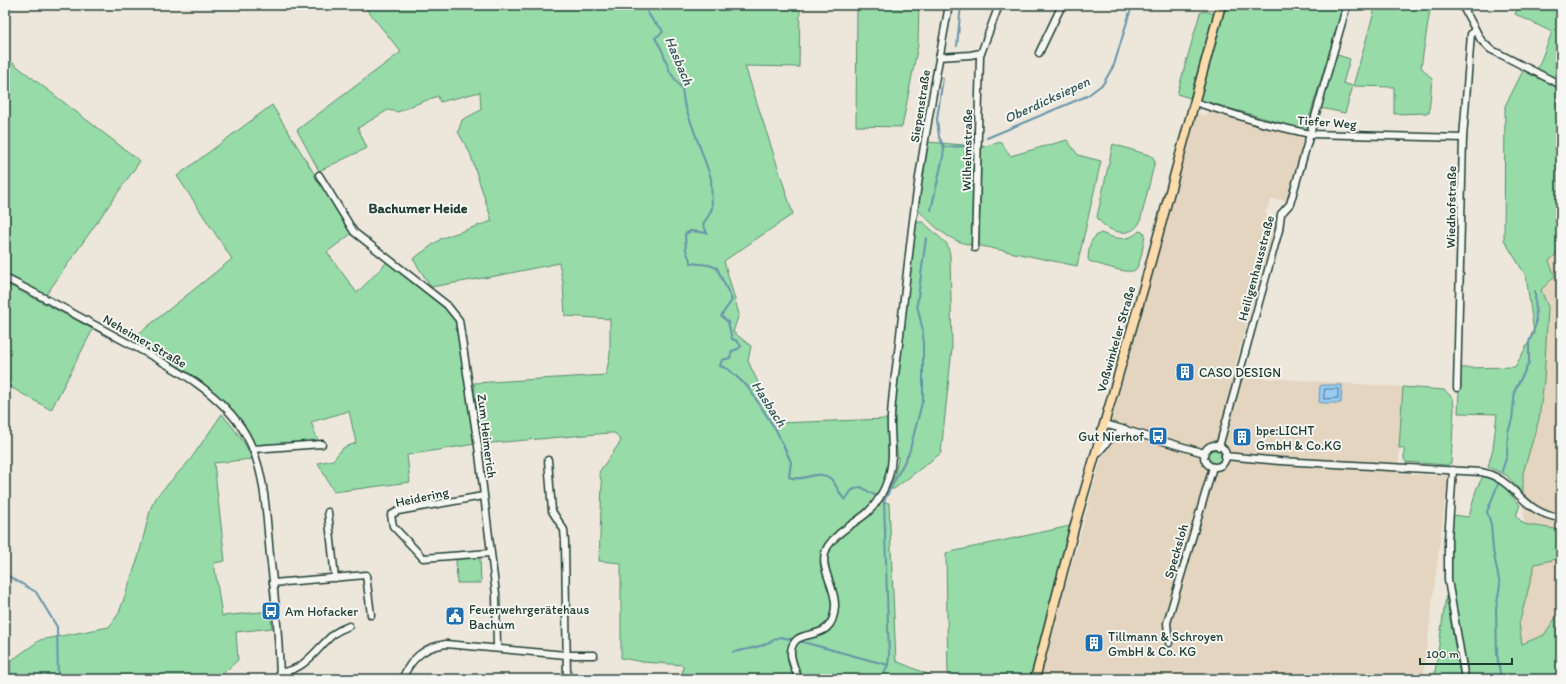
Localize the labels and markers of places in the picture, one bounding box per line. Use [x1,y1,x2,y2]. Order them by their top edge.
building icon: CASO DESIGN [1174,361,1196,383]
place label: CASO DESIGN [1199,365,1281,380]
place label: bpe:LICHT GmbH & Co.KG [1256,423,1341,453]
bus stop icon: Gut Nierhof [1147,425,1169,447]
building icon: bpe:LICHT GmbH & Co.KG [1231,426,1253,448]
place label: Gut Nierhof [1078,429,1144,444]
bus stop icon: Am Hofacker [260,600,282,622]
place label: Feuerwehrgerätehaus Bachum [469,602,589,632]
place label: Am Hofacker [285,604,358,619]
public building icon: Feuerwehrgerätehaus Bachum [444,605,466,627]
place label: Tillmann & Schroyen GmbH & Co. KG [1108,629,1224,659]
building icon: Tillmann & Schroyen GmbH & Co. KG [1083,632,1105,654]

